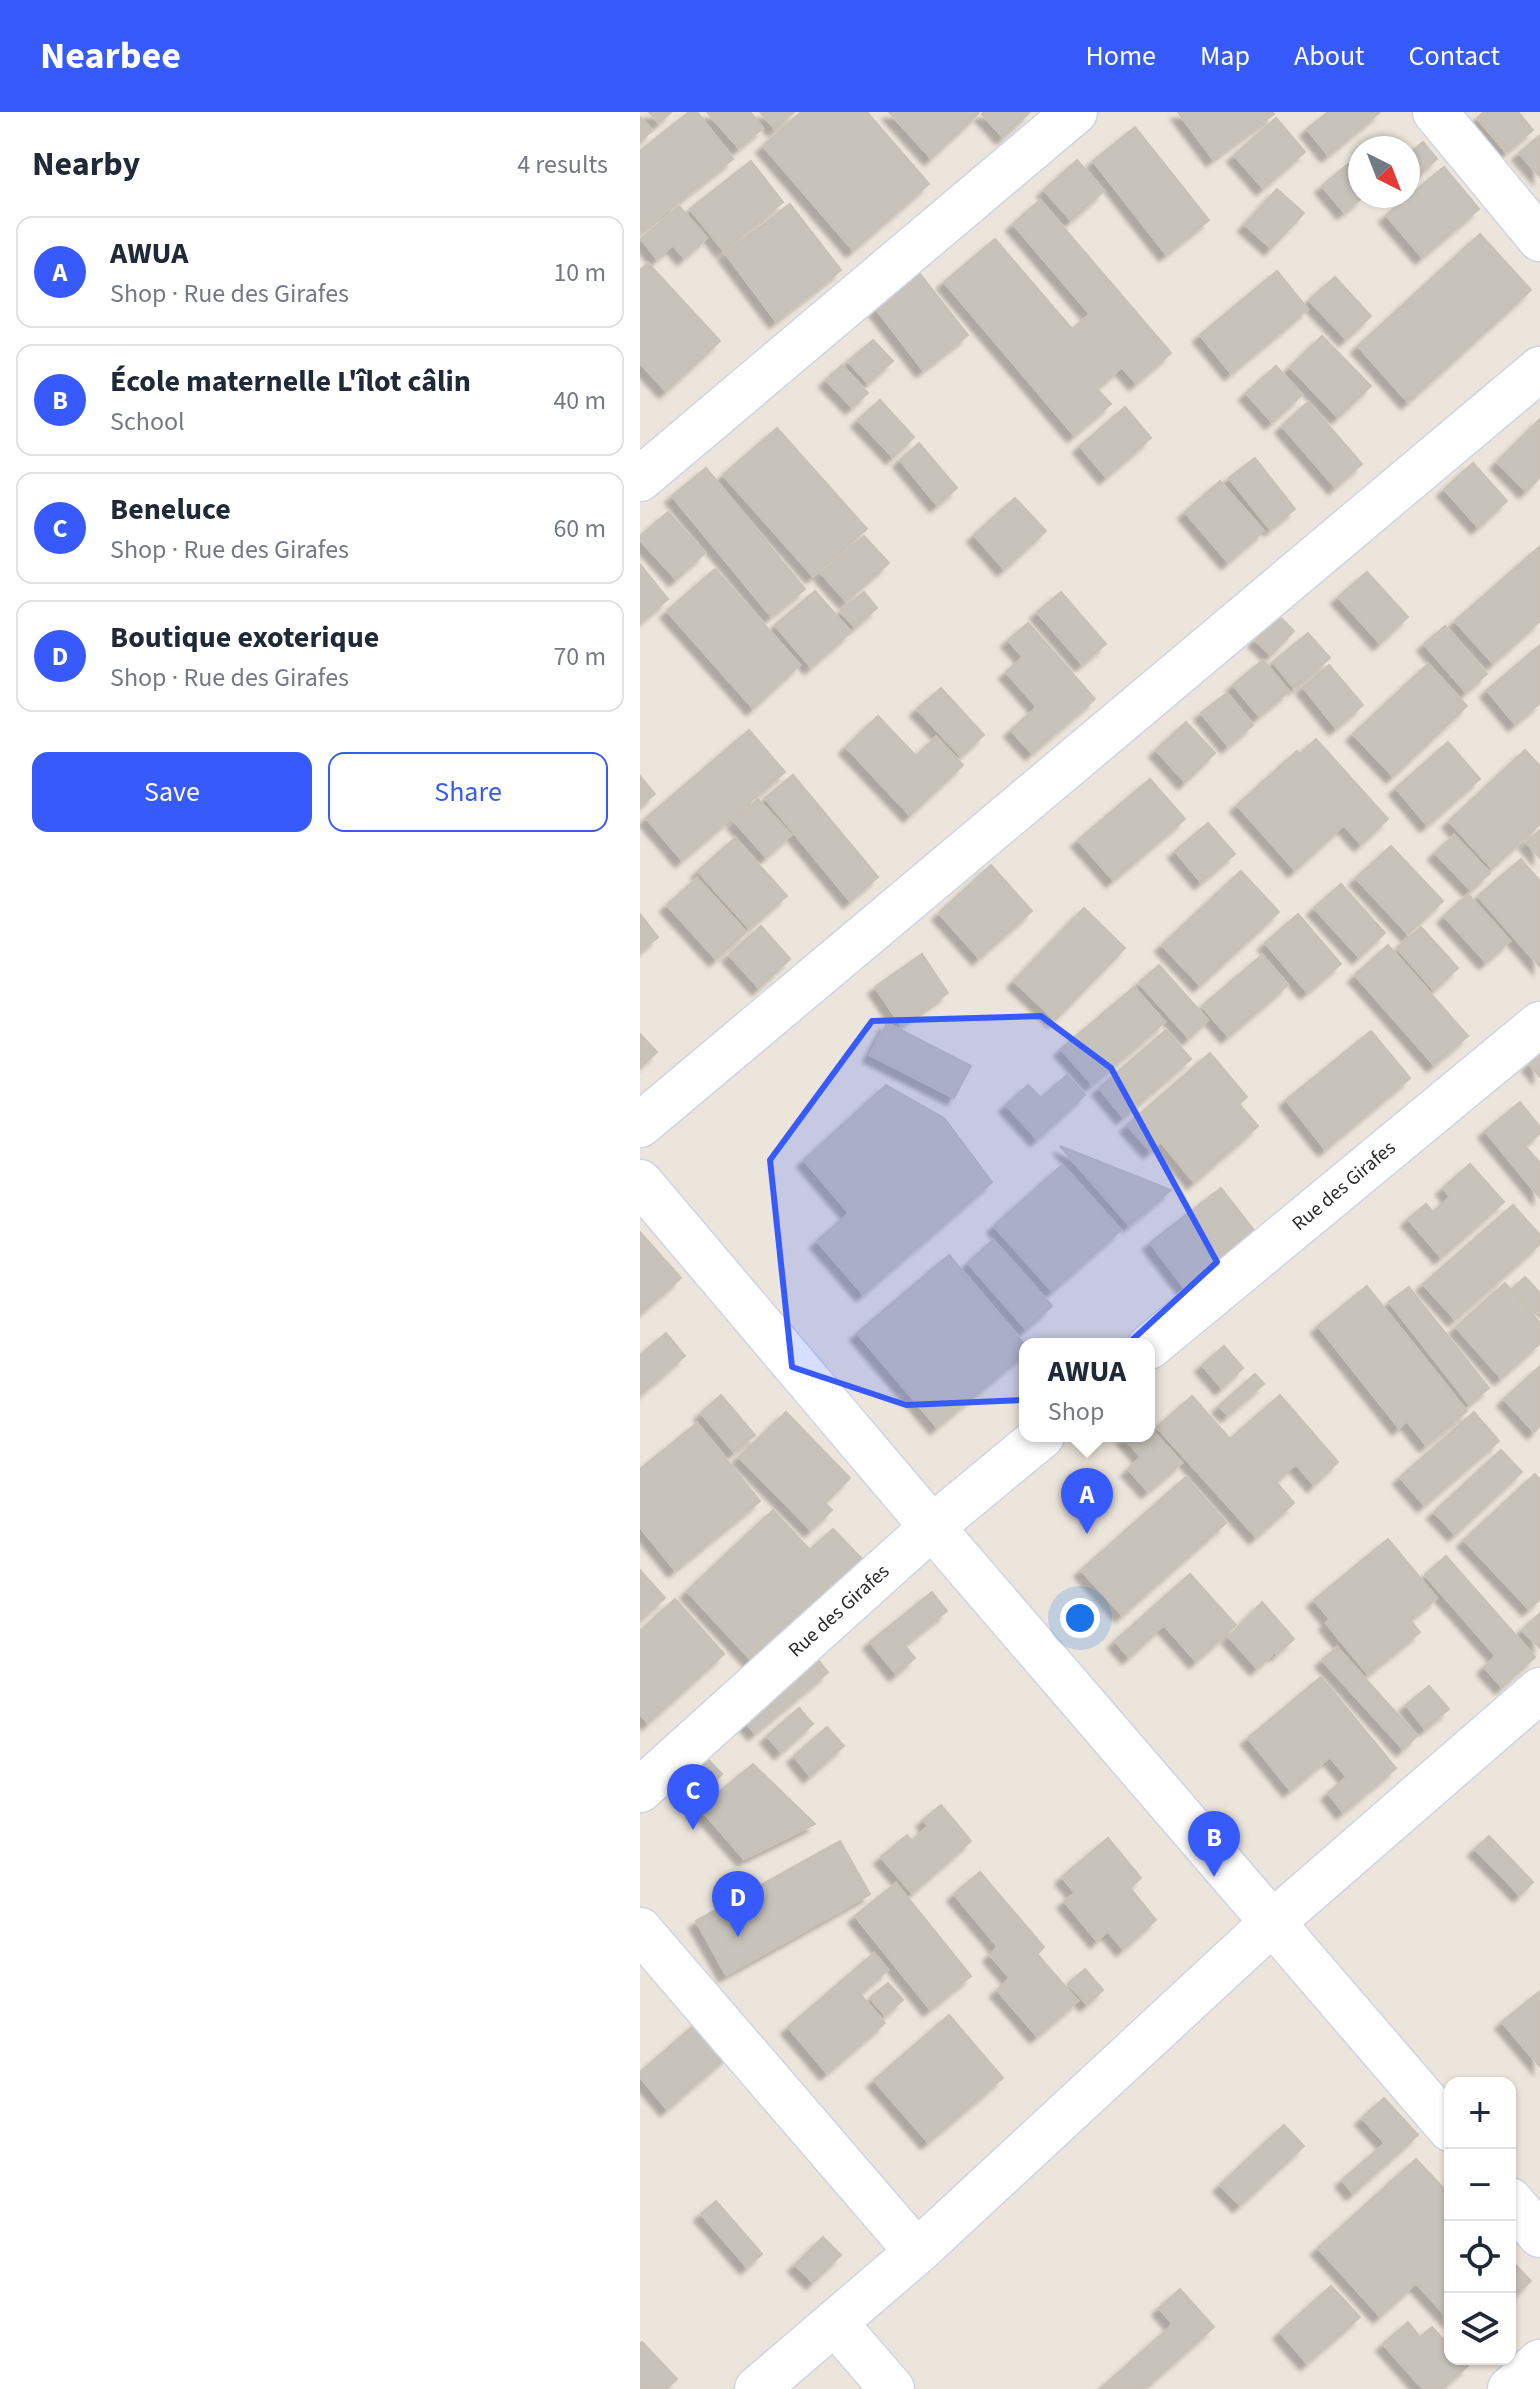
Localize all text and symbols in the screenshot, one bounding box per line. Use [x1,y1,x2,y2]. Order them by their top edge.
text: Nearbee [40,29,181,83]
text: Home [1085,36,1156,76]
text: Map [1200,36,1250,76]
text: About [1294,36,1365,76]
text: Contact [1409,36,1500,76]
north arrow [1348,136,1420,208]
text: Nearby [32,140,140,189]
text: 4 results [517,146,608,183]
text: AWUA [110,232,188,275]
text: A [53,254,67,291]
text: 10 m [553,254,606,291]
text: Shop · Rue des Girafes [110,275,349,312]
text: École maternelle L'îlot câlin [110,360,471,403]
text: B [52,382,68,419]
text: 40 m [553,382,606,419]
text: School [110,403,185,440]
text: Beneluce [110,488,231,531]
text: C [52,510,68,547]
text: 60 m [553,510,606,547]
text: Shop · Rue des Girafes [110,531,349,568]
text: Boutique exoterique [110,616,379,659]
text: D [52,638,68,675]
text: 70 m [553,638,606,675]
text: Shop · Rue des Girafes [110,659,349,696]
button: Save [32,752,312,832]
button: Share [328,752,608,832]
street label: Rue des Girafes [1286,1134,1402,1238]
popup [1019,1338,1155,1442]
text: AWUA [1048,1350,1126,1393]
text: Shop [1048,1393,1104,1430]
pin: A [1061,1468,1113,1534]
street label: Rue des Girafes [782,1558,896,1664]
your location [1060,1598,1100,1638]
pin: C [667,1764,719,1830]
pin: B [1188,1811,1240,1877]
pin: D [712,1871,764,1937]
map controls [1444,2077,1516,2365]
button: + [1444,2077,1516,2149]
button: − [1444,2149,1516,2221]
button: locate [1444,2221,1516,2293]
button: layers [1444,2293,1516,2365]

